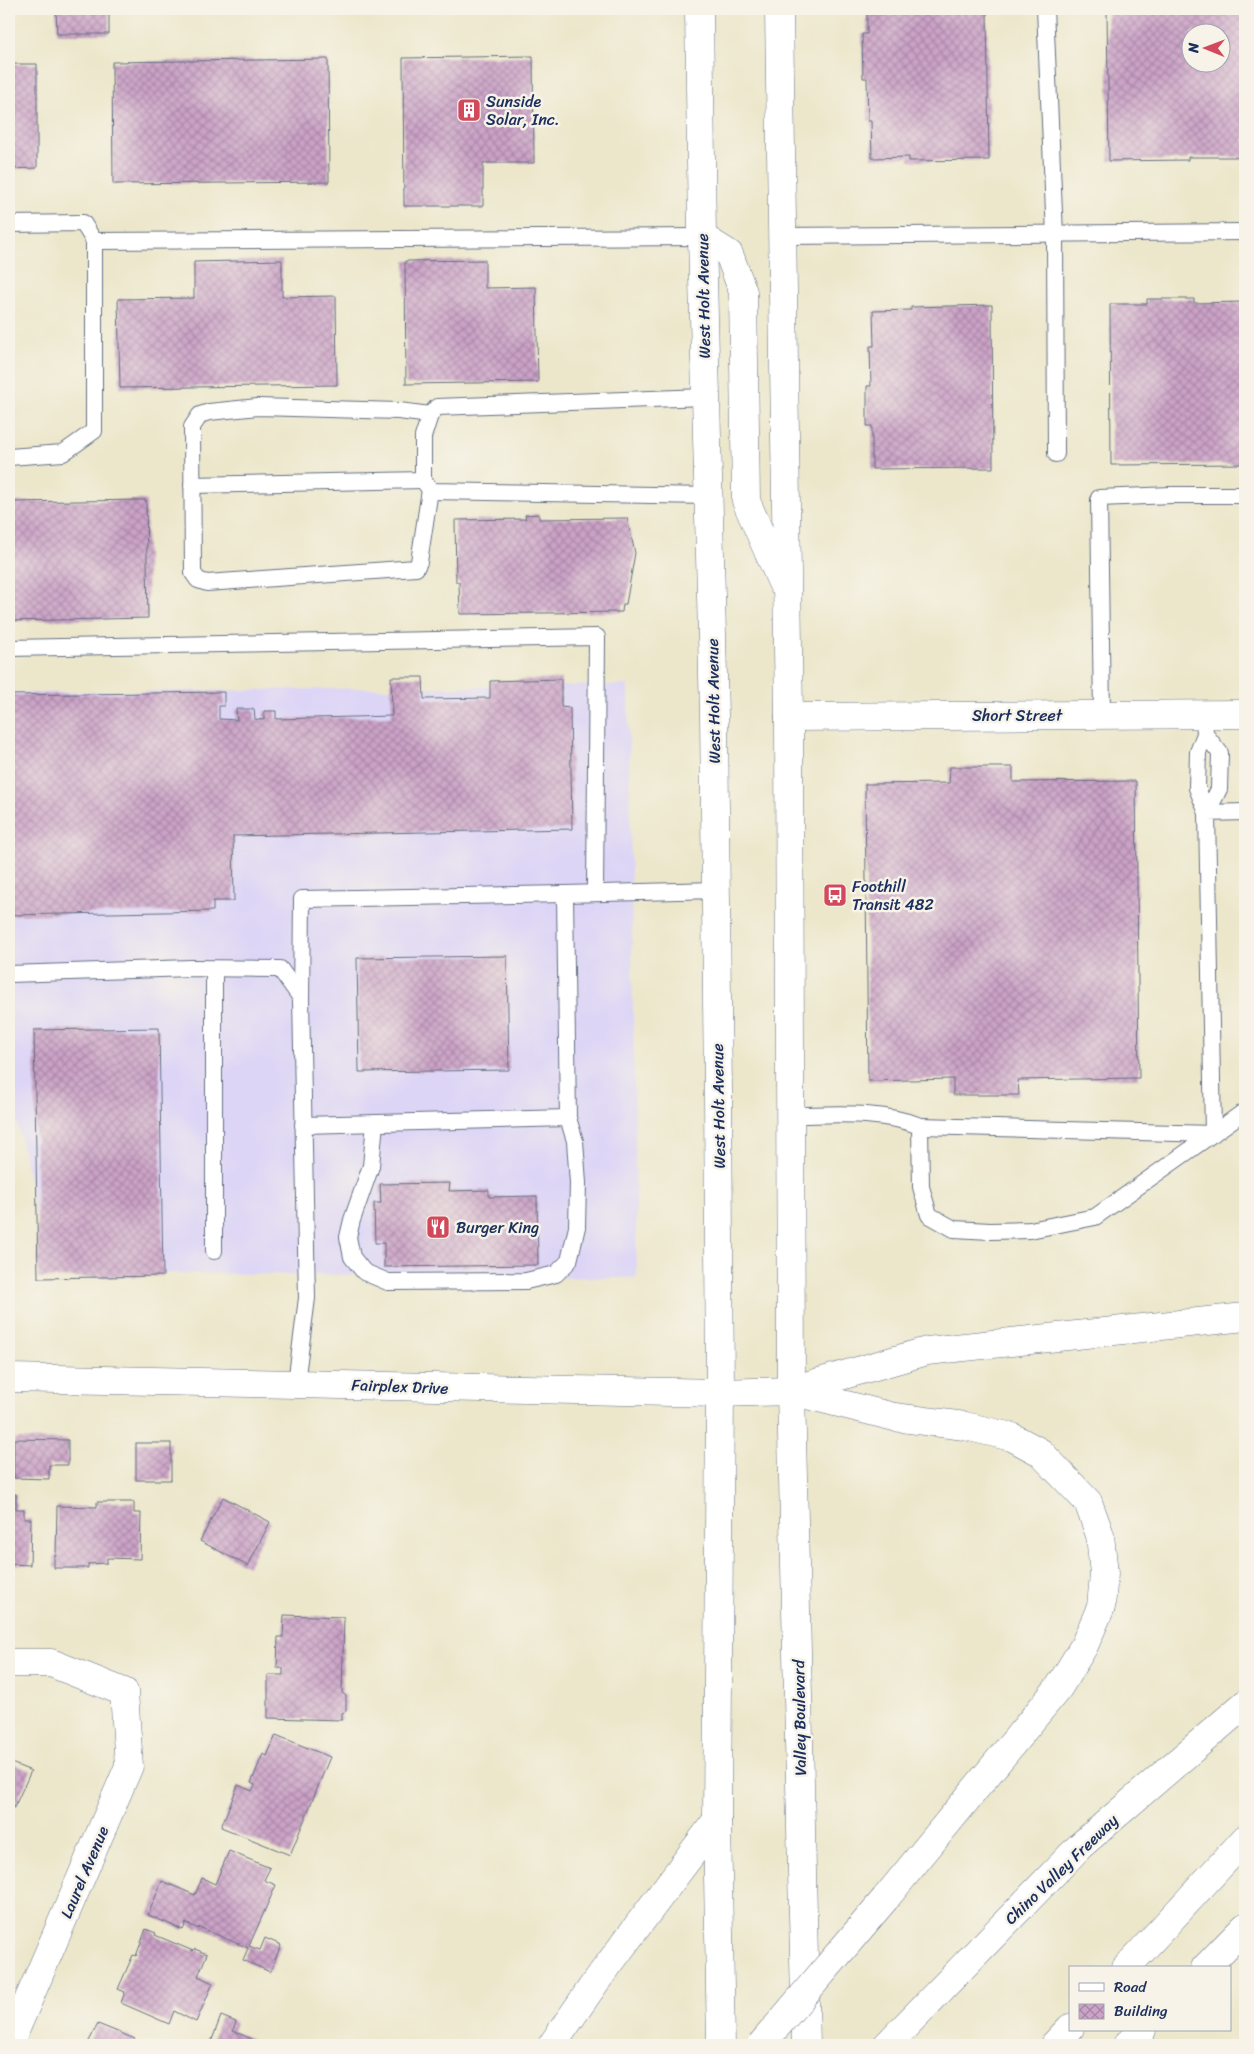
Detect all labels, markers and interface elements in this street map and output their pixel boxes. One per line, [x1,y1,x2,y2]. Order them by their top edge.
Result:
north arrow [1182,22,1232,72]
text: N [1181,42,1206,54]
place label: Sunside Solar, Inc. [486,87,560,134]
building icon: Sunside Solar, Inc. [456,97,482,123]
street label: West Holt Avenue [688,233,719,359]
street label: West Holt Avenue [698,638,729,764]
street label: Short Street [972,701,1063,730]
place label: Foothill Transit 482 [852,872,934,919]
bus stop icon: Foothill Transit 482 [822,882,848,908]
street label: West Holt Avenue [703,1043,734,1169]
place label: Burger King [456,1213,539,1242]
restaurant icon: Burger King [425,1214,451,1240]
street label: Fairplex Drive [351,1370,449,1403]
street label: Valley Boulevard [784,1658,815,1776]
street label: Chino Valley Freeway [997,1806,1126,1932]
street label: Laurel Avenue [52,1821,117,1923]
legend [1069,1966,1232,2032]
text: Road [1114,1974,1147,2000]
text: Building [1114,1998,1168,2024]

